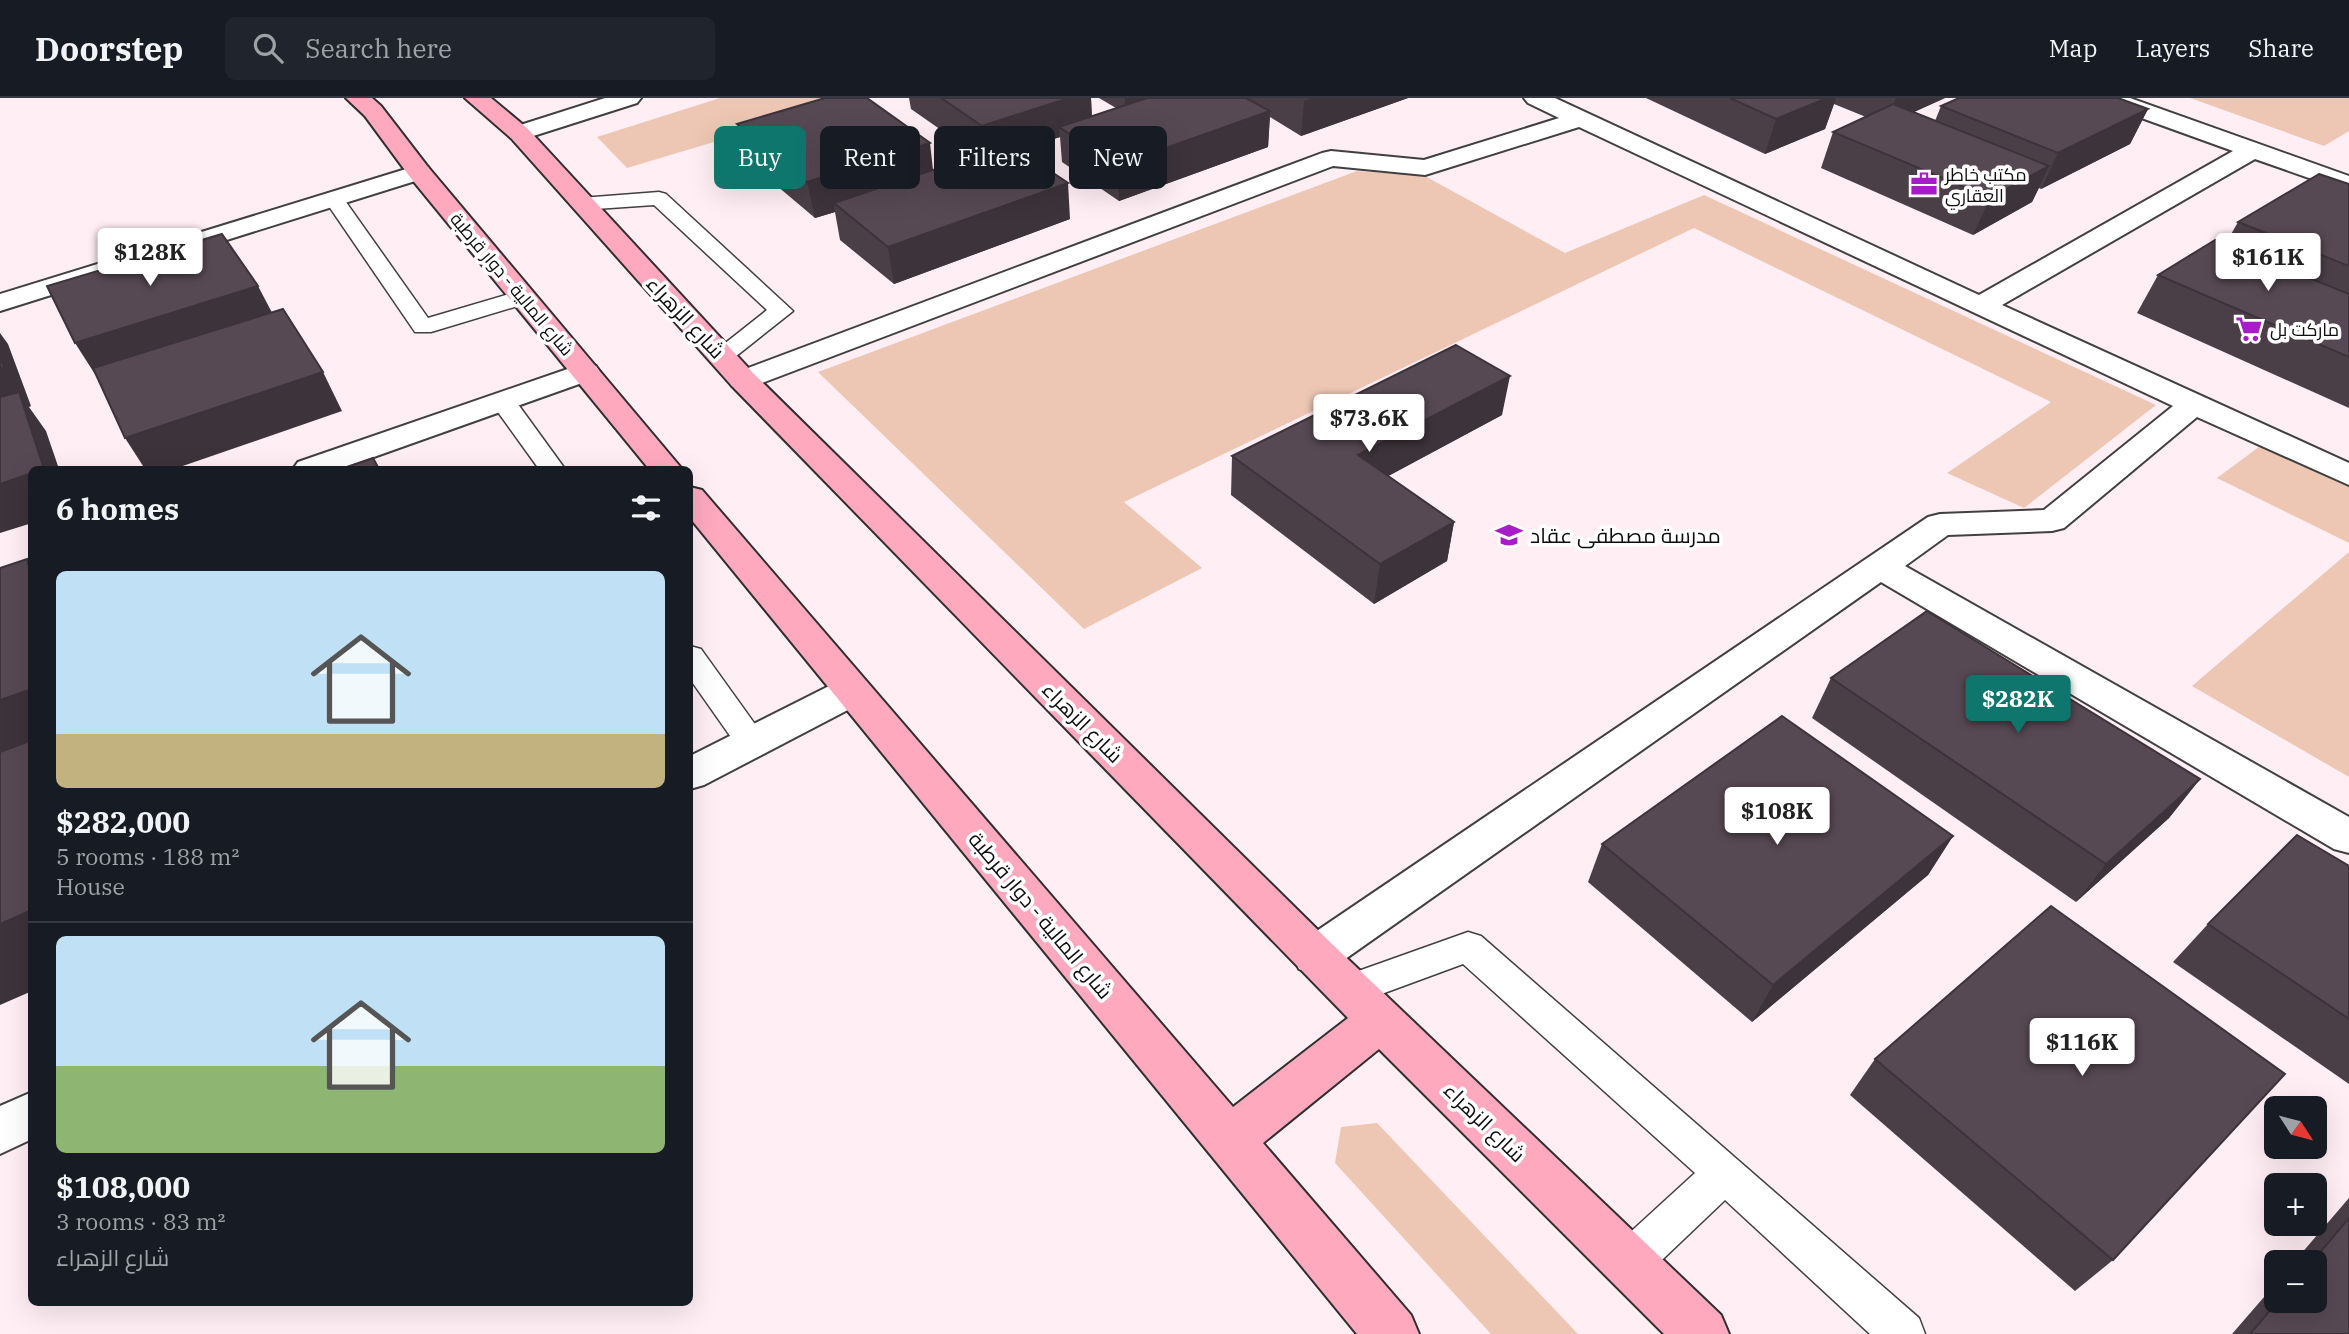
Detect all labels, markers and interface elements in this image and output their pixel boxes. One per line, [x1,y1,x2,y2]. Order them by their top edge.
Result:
search box [225,17,715,80]
text: Doorstep [35,27,183,70]
icon: search [249,29,287,67]
text: Search here [305,31,452,65]
text: Map [2049,32,2097,64]
text: Layers [2135,32,2210,64]
text: Share [2248,32,2314,64]
chip: Buy [714,126,806,189]
chip: Rent [820,126,920,189]
chip: Filters [934,126,1055,189]
chip: New [1069,126,1167,189]
place label: مكتب خاطر العقاري [1944,163,2027,210]
office icon: مكتب خاطر العقاري [1909,169,1939,199]
street label: شارع المالية - دوار قرطبة [445,208,579,361]
pin: $128K [101,228,199,288]
pin: $161K [2219,234,2317,293]
text: $128K [114,236,186,266]
text: $161K [2232,241,2304,271]
street label: شارع الزهراء [640,270,731,365]
supermarket icon: ماركت بل [2234,314,2264,344]
place label: ماركت بل [2270,318,2339,341]
pin: $73.6K [1312,394,1426,454]
text: $73.6K [1329,402,1409,432]
text: 6 homes [56,489,179,528]
icon: filters [627,489,665,527]
school or university icon: مدرسة مصطفى عقاد [1494,520,1524,550]
place label: مدرسة مصطفى عقاد [1530,521,1721,549]
icon: home [298,616,424,742]
street label: شارع الزهراء [1036,676,1129,769]
pin: $282K [1969,676,2067,735]
text: $282K [1982,683,2054,713]
pin: $108K [1728,788,1826,847]
text: $108K [1741,795,1813,825]
text: $282,000 [56,802,190,841]
street label: شارع المالية - دوار قرطبة [962,826,1119,1005]
text: 5 rooms · 188 m² [56,841,239,871]
text: House [56,871,125,901]
icon: home [298,982,424,1108]
pin: $116K [2033,1018,2131,1078]
text: $116K [2046,1026,2118,1056]
street label: شارع الزهراء [1437,1076,1532,1169]
north arrow [2264,1096,2328,1158]
map controls [2264,1096,2327,1313]
text: $108,000 [56,1167,190,1206]
button: + [2264,1173,2327,1236]
text: 3 rooms · 83 m² [56,1206,226,1236]
text: شارع الزهراء [56,1242,169,1272]
button: − [2264,1250,2327,1313]

